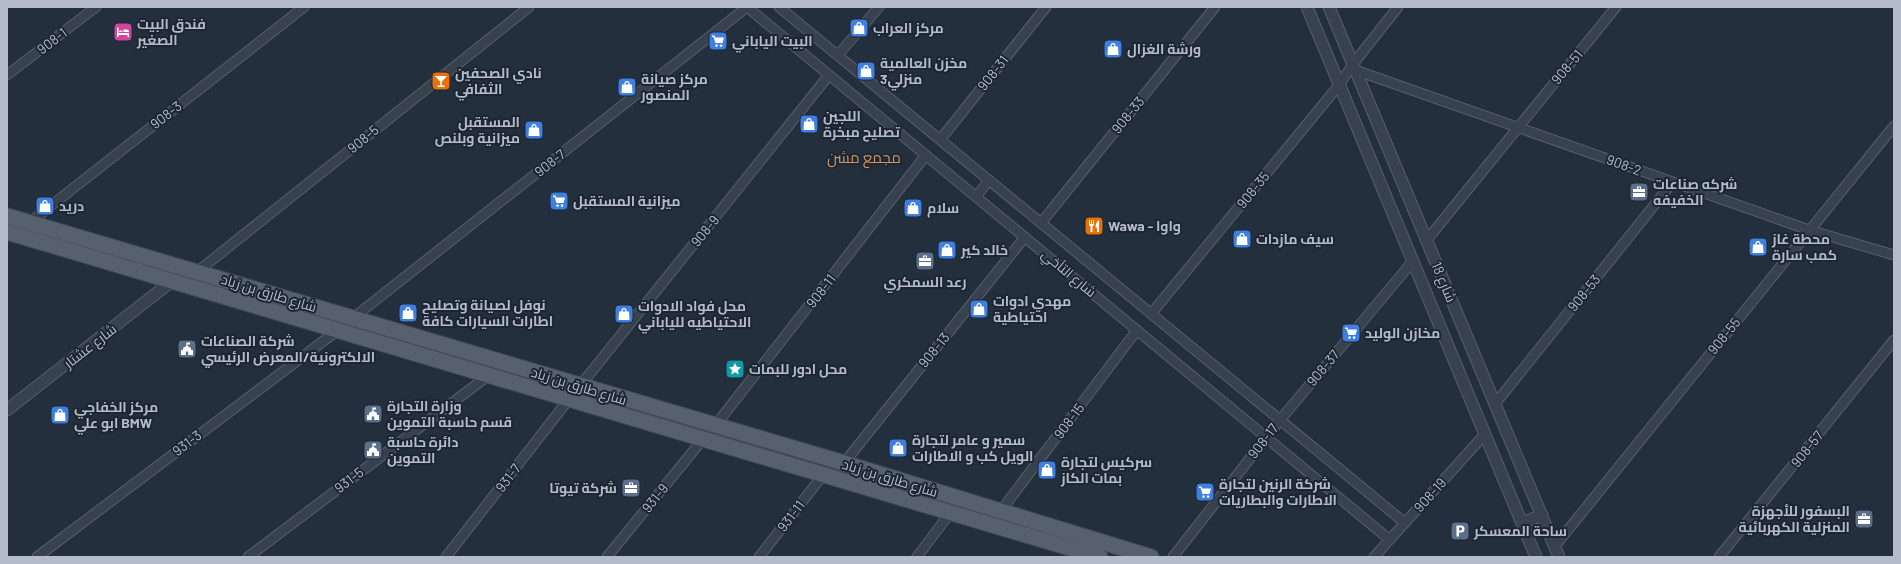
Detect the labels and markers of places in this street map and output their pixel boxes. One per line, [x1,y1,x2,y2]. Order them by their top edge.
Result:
place label: فندق البيت الصغير [136,15,206,49]
shop icon: مركز العراب [848,17,870,39]
place label: مركز العراب [873,19,944,37]
hotel icon: فندق البيت الصغير [112,21,134,43]
supermarket icon: البيت الياباني [707,30,729,52]
place label: البيت الياباني [732,32,813,53]
shop icon: ورشة الغزال [1102,38,1124,60]
place label: ورشة الغزال [1127,40,1201,58]
place label: مخزن العالمية منزلي3 [880,54,967,91]
shop icon: مخزن العالمية منزلي3 [855,60,877,82]
place label: نادي الصحفين الثفافي [455,64,542,101]
bar icon: نادي الصحفين الثفافي [430,70,452,92]
place label: مركز صيانة المنصور [640,70,708,104]
shop icon: مركز صيانة المنصور [616,76,638,98]
place label: اللجين تصليح مبخرة [823,107,901,142]
place label: المستقبل ميزانية وبلنص [435,113,520,147]
shop icon: اللجين تصليح مبخرة [798,113,820,135]
shop icon: المستقبل ميزانية وبلنص [523,119,545,141]
place label: شركه صناعات الخفيفه [1653,175,1737,208]
office icon: شركه صناعات الخفيفه [1628,181,1650,203]
supermarket icon: ميزانية المستقبل [548,190,570,212]
place label: ميزانية المستقبل [573,192,681,210]
shop icon: دريد [34,195,56,217]
place label: دريد [59,197,84,214]
shop icon: سلام [902,197,924,219]
place label: سلام [927,199,959,218]
restaurant icon: Wawa - واوا [1083,215,1105,237]
place label: Wawa - واوا [1108,217,1181,235]
shop icon: سيف مازدات [1231,228,1253,250]
place label: سيف مازدات [1256,230,1334,248]
place label: محطة غاز كمب سارة [1771,230,1837,263]
shop icon: محطة غاز كمب سارة [1747,236,1769,258]
shop icon: خالد كير [936,239,958,261]
place label: خالد كير [960,241,1008,259]
office icon: رعد السمكري [914,250,936,272]
place label: رعد السمكري [883,273,967,293]
place label: مهدي ادوات احتياطية [993,292,1071,325]
place label: نوفل لصيانة وتصليح اطارات السيارات كافة [422,296,553,329]
place label: محل فواد الادوات الاحتياطيه للياباني [638,297,751,334]
shop icon: مهدي ادوات احتياطية [968,298,990,320]
shop icon: نوفل لصيانة وتصليح اطارات السيارات كافة [397,302,419,324]
shop icon: محل فواد الادوات الاحتياطيه للياباني [613,303,635,325]
supermarket icon: مخازن الوليد [1340,322,1362,344]
place label: مخازن الوليد [1365,324,1440,342]
place label: شركة الصناعات الالكترونية/المعرض الرئيسي [201,332,375,368]
public building icon: شركة الصناعات الالكترونية/المعرض الرئيسي [176,338,198,360]
place icon: محل ادور للبمات [724,358,746,380]
place label: محل ادور للبمات [749,360,847,378]
place label: وزارة التجارة قسم حاسبة التموين [387,397,512,432]
place label: مركز الخفاجي ابو علي BMW [74,398,158,435]
public building icon: وزارة التجارة قسم حاسبة التموين [362,403,384,425]
shop icon: مركز الخفاجي ابو علي BMW [49,404,71,426]
place label: سمير و عامر لتجارة الويل كب و الاطارات [912,431,1034,465]
place label: دائرة حاسبة التموين [387,433,458,467]
shop icon: سمير و عامر لتجارة الويل كب و الاطارات [887,437,909,459]
public building icon: دائرة حاسبة التموين [362,439,384,461]
place label: سركيس لتجارة بمات الكاز [1060,453,1152,487]
shop icon: سركيس لتجارة بمات الكاز [1036,459,1058,481]
place label: شركة الرنين لتجارة الاطارات والبطاريات [1219,475,1337,509]
office icon: شركة تيوتا [620,477,642,499]
place label: شركة تيوتا [549,479,617,497]
supermarket icon: شركة الرنين لتجارة الاطارات والبطاريات [1194,481,1216,503]
place label: البسفور للأجهزة المنزلية الكهربائية [1739,502,1850,536]
office icon: البسفور للأجهزة المنزلية الكهربائية [1853,508,1875,530]
parking icon: ساحة المعسكر [1449,520,1471,542]
place label: ساحة المعسكر [1473,522,1567,540]

